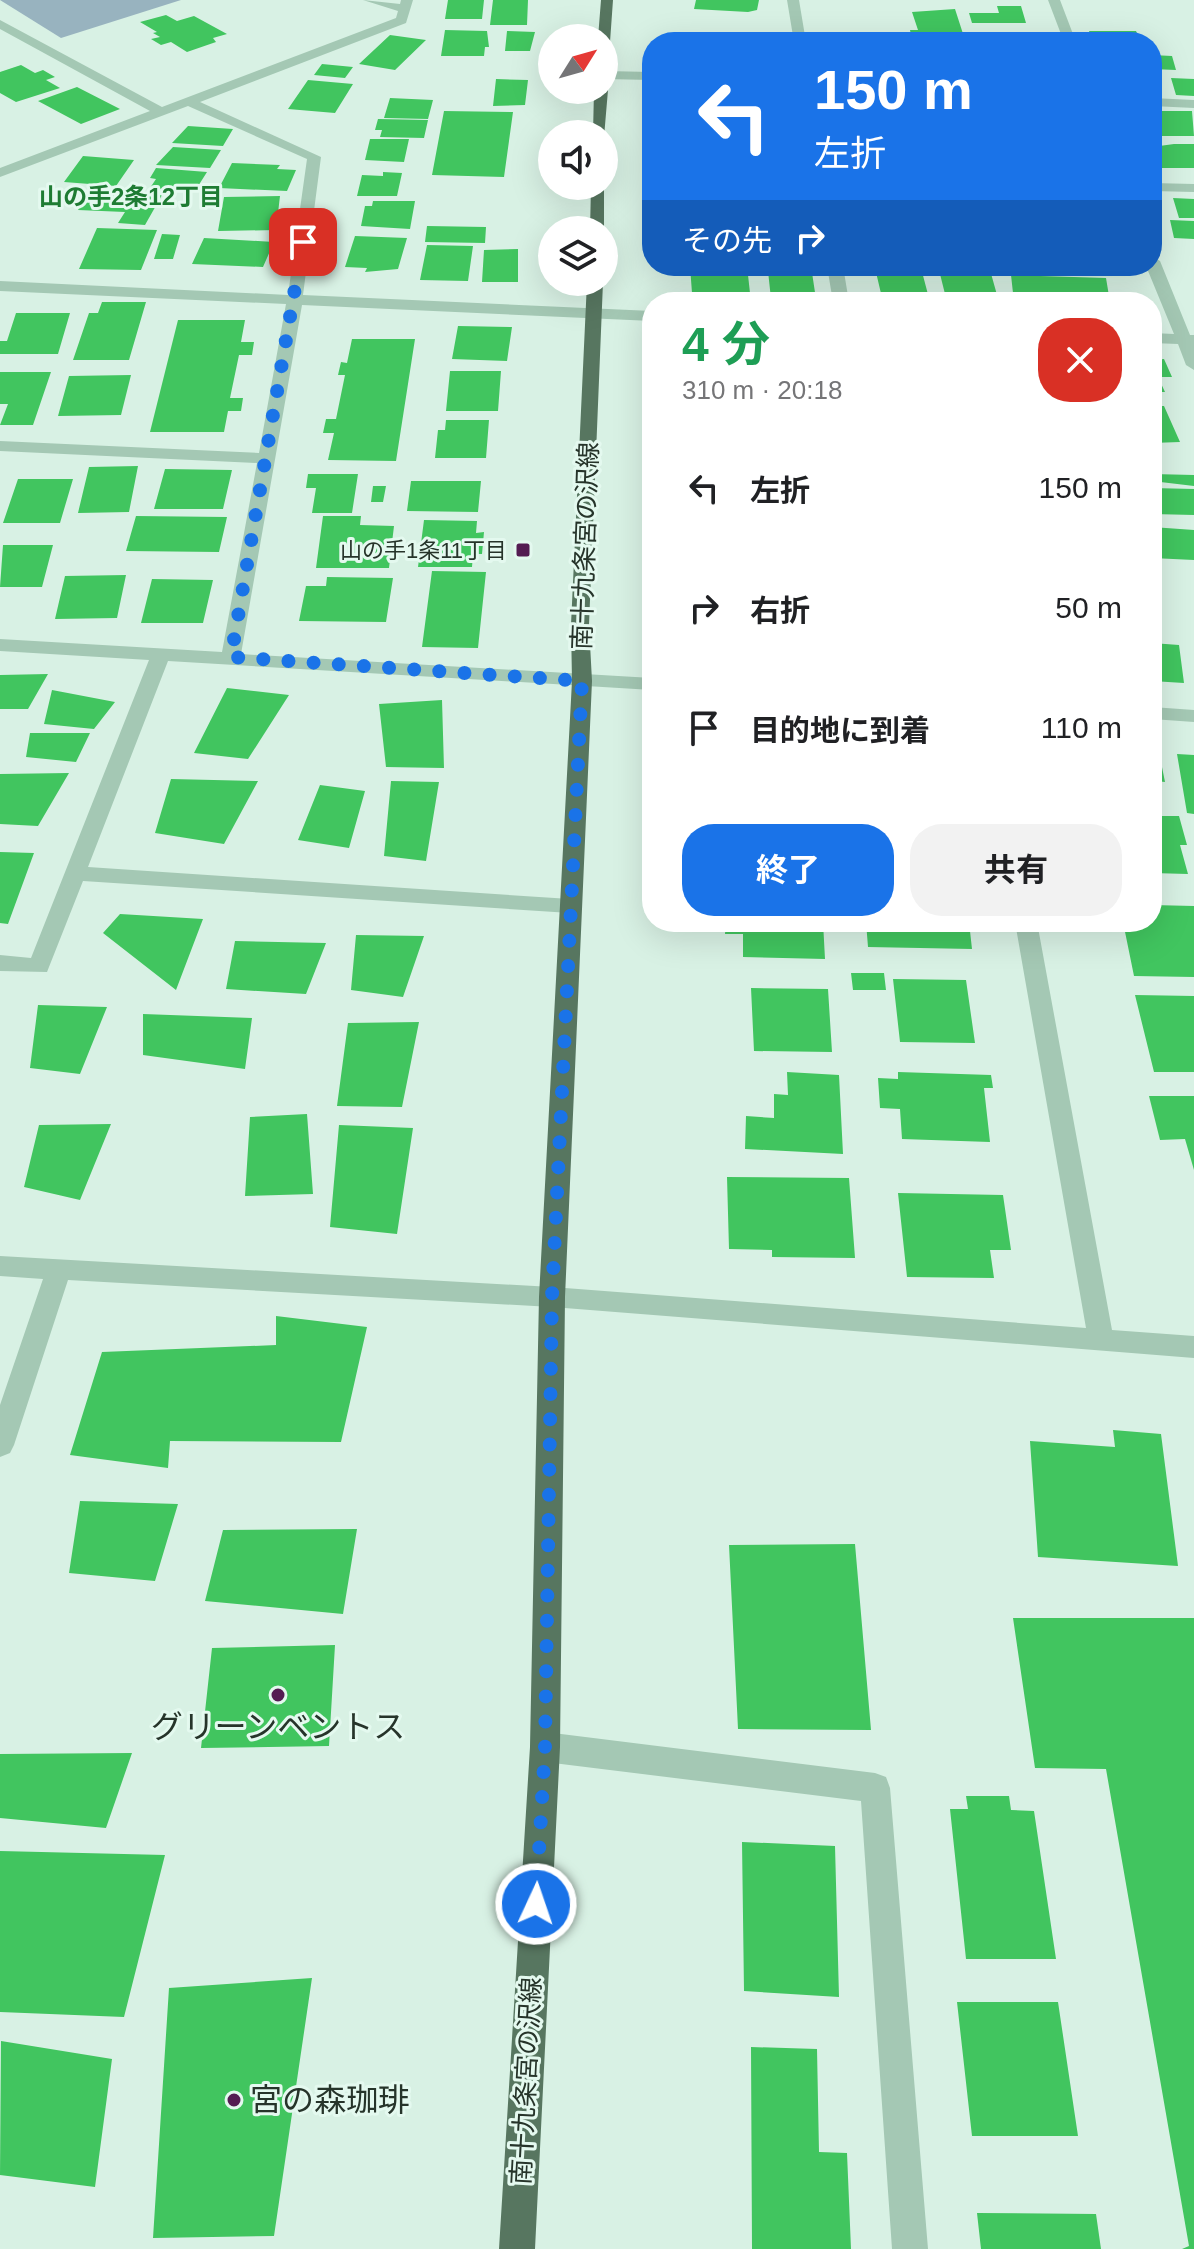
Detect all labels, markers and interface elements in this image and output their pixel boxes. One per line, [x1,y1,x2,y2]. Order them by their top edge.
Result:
north arrow [538,24,618,104]
map controls [538,24,618,296]
text: 150 m [814,58,973,121]
icon: left [682,64,786,168]
button: sound [538,120,618,200]
text: 左折 [814,133,886,174]
district label: 山の手2条12丁目 [39,183,223,210]
pin [269,208,337,276]
button: layers [538,216,618,296]
icon: right [788,216,832,260]
icon: arrive [281,220,325,264]
text: その先 [682,224,772,257]
text: 4 分 [682,318,770,371]
button: close [1038,318,1122,402]
text: 310 m · 20:18 [682,375,842,405]
street label: 南十九条宮の沢線 [566,442,604,650]
icon: left [682,466,726,510]
text: 150 m [1039,471,1122,504]
text: 左折 [750,474,810,507]
place label: 山の手1条11丁目 [340,538,507,563]
marker: 山の手1条11丁目 [514,541,532,559]
icon: right [682,586,726,630]
text: 50 m [1055,591,1122,624]
text: 右折 [750,594,810,627]
icon: arrive [682,706,726,750]
text: 110 m [1041,711,1122,744]
text: 目的地に到着 [750,714,930,747]
button: 終了 [682,824,894,916]
button: 共有 [910,824,1122,916]
marker: グリーンベントス [269,1686,287,1704]
place label: グリーンベントス [151,1709,405,1745]
position arrow [494,1862,578,1946]
street label: 南十九条宮の沢線 [506,1976,546,2186]
place label: 宮の森珈琲 [250,2082,410,2118]
marker: 宮の森珈琲 [225,2091,243,2109]

